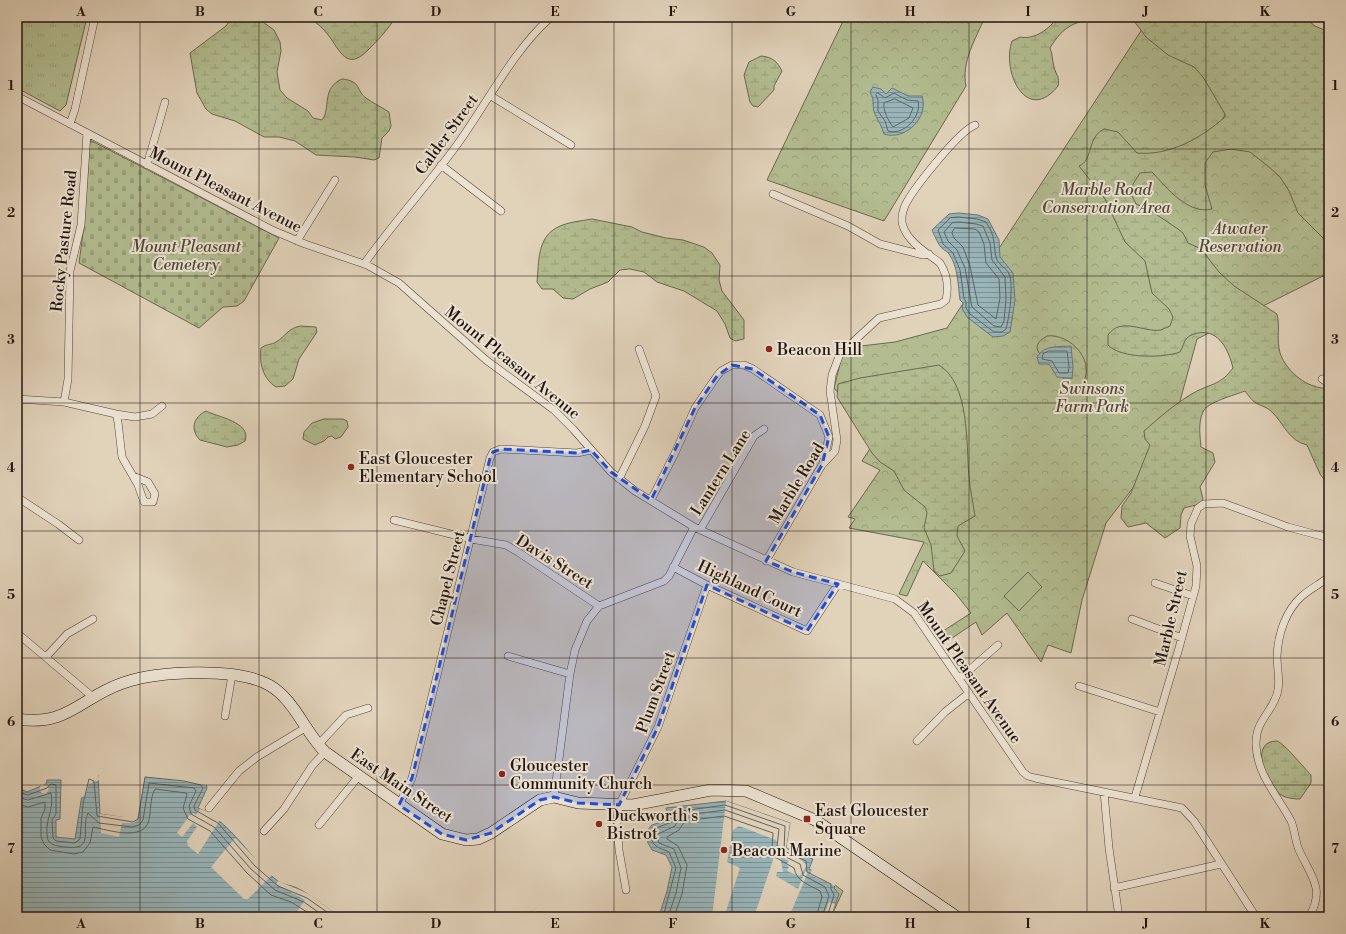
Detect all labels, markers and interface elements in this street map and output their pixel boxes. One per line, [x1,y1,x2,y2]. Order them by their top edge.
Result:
text: A [75,4,86,20]
text: B [195,4,205,20]
text: C [313,4,323,20]
text: D [431,4,441,20]
text: E [550,4,560,20]
text: F [668,4,678,20]
text: G [786,4,797,20]
text: H [905,4,916,20]
text: I [1025,4,1031,20]
text: J [1141,4,1149,20]
text: K [1260,4,1271,20]
text: 1 [8,78,15,94]
text: 1 [1332,78,1339,94]
street label: Calder Street [411,90,483,179]
street label: Mount Pleasant Avenue [146,143,305,237]
street label: Rocky Pasture Road [47,169,81,313]
park label: Marble Road Conservation Area [1042,180,1170,218]
text: 2 [7,205,15,221]
text: 2 [1331,205,1339,221]
park label: Atwater Reservation [1197,219,1283,257]
park label: Mount Pleasant Cemetery [131,237,242,275]
street label: Mount Pleasant Avenue [440,302,584,424]
text: 3 [7,332,15,348]
text: 3 [1331,332,1339,348]
place label: Beacon Hill [776,340,862,360]
marker: Beacon Hill [764,344,774,354]
park label: Swinsons Farm Park [1055,379,1129,417]
street label: Lantern Lane [686,426,755,519]
street label: Marble Road [765,439,829,528]
place label: East Gloucester Elementary School [359,449,497,487]
text: 4 [7,460,16,476]
text: 4 [1331,460,1340,476]
marker: East Gloucester Elementary School [346,462,356,472]
street label: Chapel Street [426,528,470,628]
street label: Davis Street [512,530,597,594]
street label: Highland Court [694,556,805,622]
street label: Marble Street [1150,568,1192,668]
text: 5 [7,587,15,603]
text: 5 [1331,587,1339,603]
street label: Mount Pleasant Avenue [913,598,1026,748]
street label: Plum Street [632,648,680,736]
text: 6 [7,714,15,730]
text: 6 [1331,714,1339,730]
street label: East Main Street [346,744,457,828]
place label: Gloucester Community Church [510,756,653,794]
marker: Gloucester Community Church [497,769,507,779]
place label: East Gloucester Square [815,801,929,839]
place label: Duckworth's Bistrot [606,806,698,844]
marker: East Gloucester Square [802,814,812,824]
marker: Duckworth's Bistrot [594,819,604,829]
text: 7 [7,841,15,857]
place label: Beacon Marine [731,841,842,861]
text: 7 [1331,841,1339,857]
marker: Beacon Marine [719,845,729,855]
text: A [75,916,86,932]
text: B [195,916,205,932]
text: C [313,916,323,932]
text: D [431,916,441,932]
text: E [550,916,560,932]
text: F [668,916,678,932]
text: G [786,916,797,932]
text: H [905,916,916,932]
text: I [1025,916,1031,932]
text: J [1141,916,1149,932]
text: K [1260,916,1271,932]

